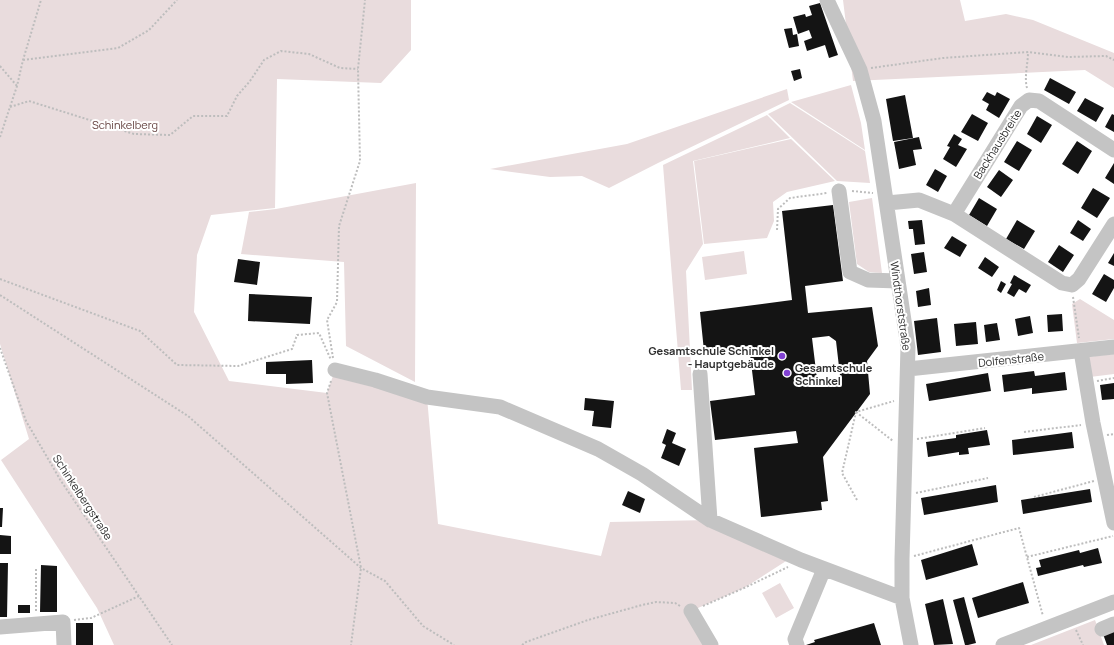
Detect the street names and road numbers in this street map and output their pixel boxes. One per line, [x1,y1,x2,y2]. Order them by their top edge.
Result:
street label: Backhausbreite [970,106,1025,182]
street label: Windthorststraße [887,260,915,352]
street label: Dolfenstraße [977,348,1045,370]
street label: Schinkelbergstraße [50,451,117,543]

